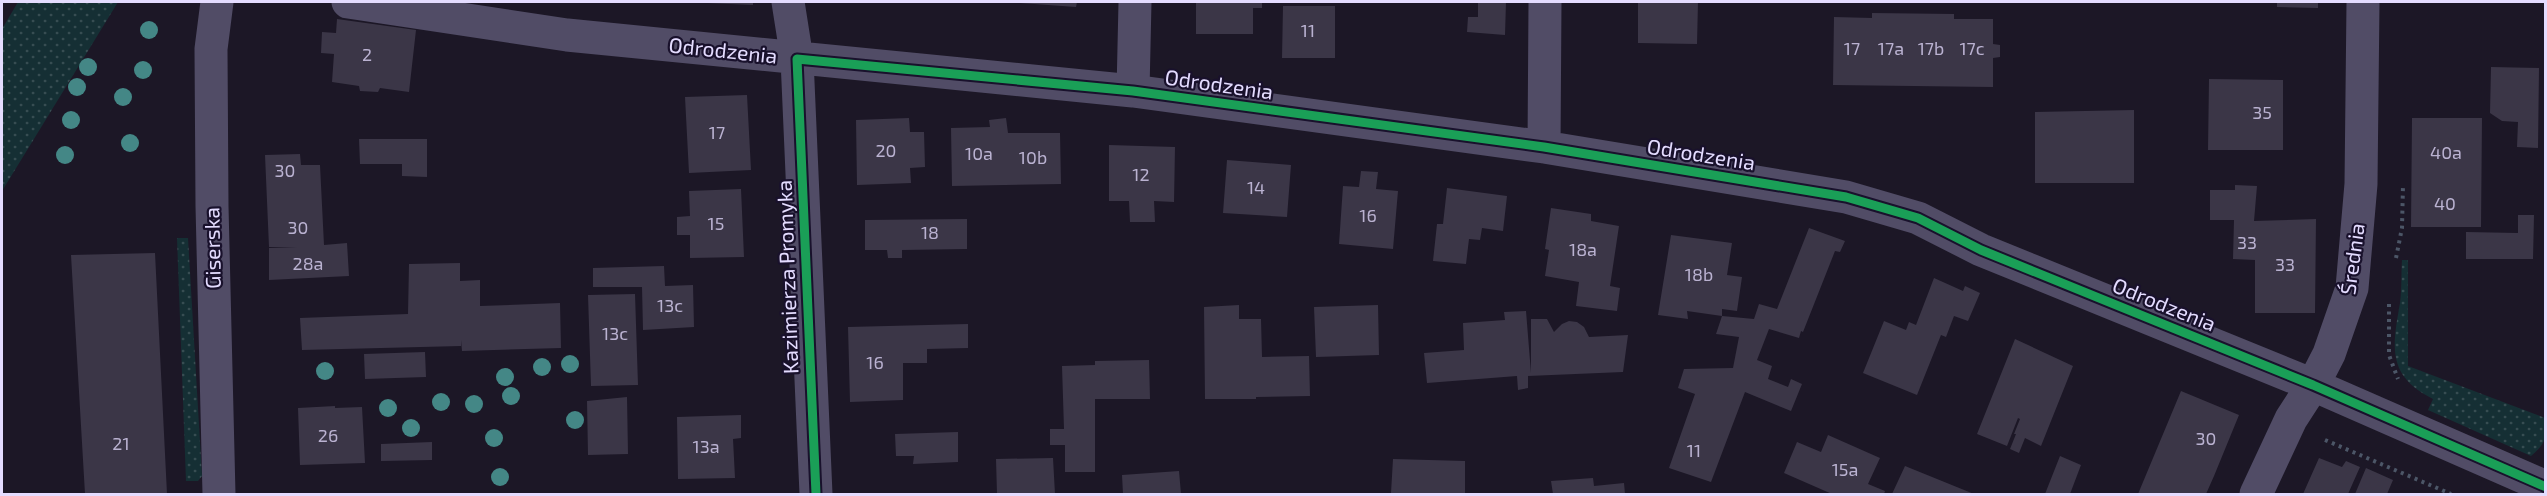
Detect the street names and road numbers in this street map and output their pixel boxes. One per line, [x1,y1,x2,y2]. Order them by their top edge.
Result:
street label: Odrodzenia [668,31,779,68]
street label: Odrodzenia [1163,64,1275,103]
street label: Odrodzenia [1645,133,1757,174]
street label: Kazimierza Promyka [771,180,802,375]
street label: Giserska [198,207,225,289]
street label: Średnia [2334,221,2369,296]
street label: Odrodzenia [2109,272,2220,336]

